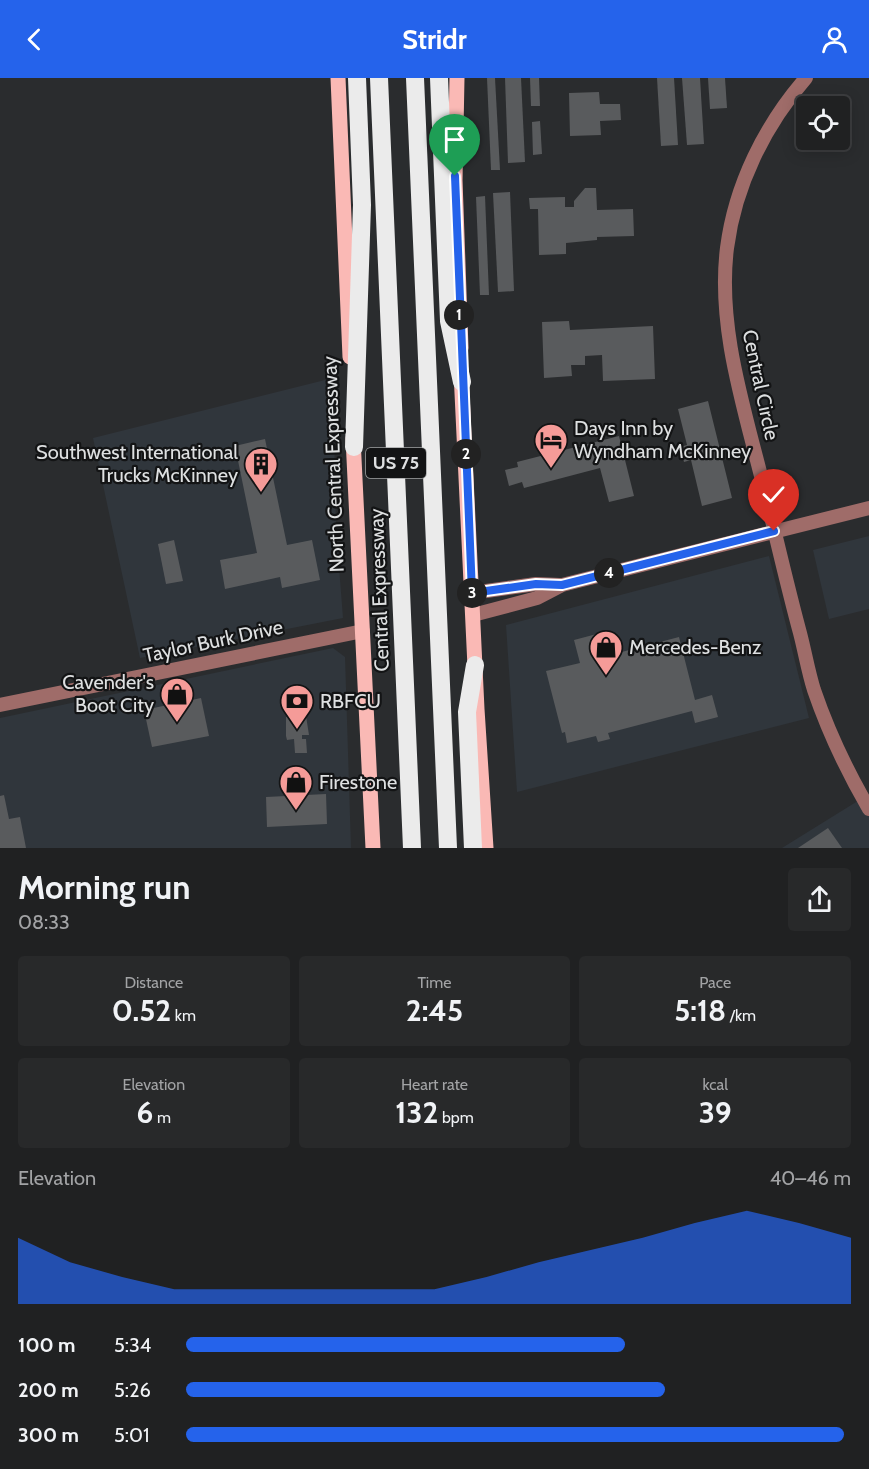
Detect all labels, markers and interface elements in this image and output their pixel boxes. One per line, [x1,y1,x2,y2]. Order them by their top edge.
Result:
icon: back [18,23,51,56]
text: Stridr [402,23,467,56]
icon: person [818,23,851,56]
map controls [796,96,850,150]
button: locate [796,96,850,150]
pin [429,114,480,176]
icon: arrive [438,123,471,156]
pin: 1 [444,300,474,330]
text: 1 [456,305,462,324]
street label: Central Circle [738,328,784,442]
street label: North Central Expressway [317,355,349,573]
place label: Days Inn by Wyndham McKinney [574,416,751,463]
hotel icon: Days Inn by Wyndham McKinney [533,422,569,469]
pin: 2 [451,439,481,469]
place label: Southwest International Trucks McKinney [36,440,238,487]
text: 2 [462,444,470,463]
building icon: Southwest International Trucks McKinney [243,446,279,493]
road number: US 75 [366,448,426,478]
pin [748,469,799,531]
icon: check [757,478,790,511]
street label: Central Expressway [364,508,394,672]
pin: 4 [594,558,624,588]
text: 4 [604,563,614,582]
pin: 3 [457,578,487,608]
text: 3 [468,583,476,602]
street label: Taylor Burk Drive [141,614,285,668]
shop icon: Mercedes-Benz [588,629,624,676]
place label: Mercedes-Benz [629,635,761,659]
place label: Cavender's Boot City [62,670,154,717]
shop icon: Cavender's Boot City [159,676,195,723]
bank icon: RBFCU [279,683,315,730]
place label: RBFCU [320,689,381,713]
shop icon: Firestone [278,764,314,811]
place label: Firestone [319,770,397,794]
text: Morning run [18,867,190,907]
button: share [788,868,851,931]
text: 08:33 [18,910,70,934]
text: Distance [124,973,183,992]
text: Time [417,973,451,992]
text: Pace [699,973,731,992]
text: 0.52 [112,992,171,1029]
text: 2:45 [406,992,463,1029]
text: 5:18 [674,992,726,1029]
text: km [171,1006,196,1025]
text: /km [726,1006,756,1025]
text: Elevation [123,1075,185,1094]
text: Heart rate [401,1075,468,1094]
text: kcal [702,1075,728,1094]
text: 6 [137,1094,153,1131]
text: 132 [395,1094,438,1131]
text: 39 [699,1094,732,1131]
text: m [153,1108,171,1127]
text: bpm [438,1108,474,1127]
text: Elevation [18,1166,96,1190]
text: 40–46 m [770,1166,851,1190]
text: 100 m [18,1333,76,1357]
text: 5:34 [114,1333,151,1357]
text: 200 m [18,1378,79,1402]
text: 5:26 [114,1378,151,1402]
text: 300 m [18,1423,79,1447]
text: 5:01 [114,1423,149,1447]

